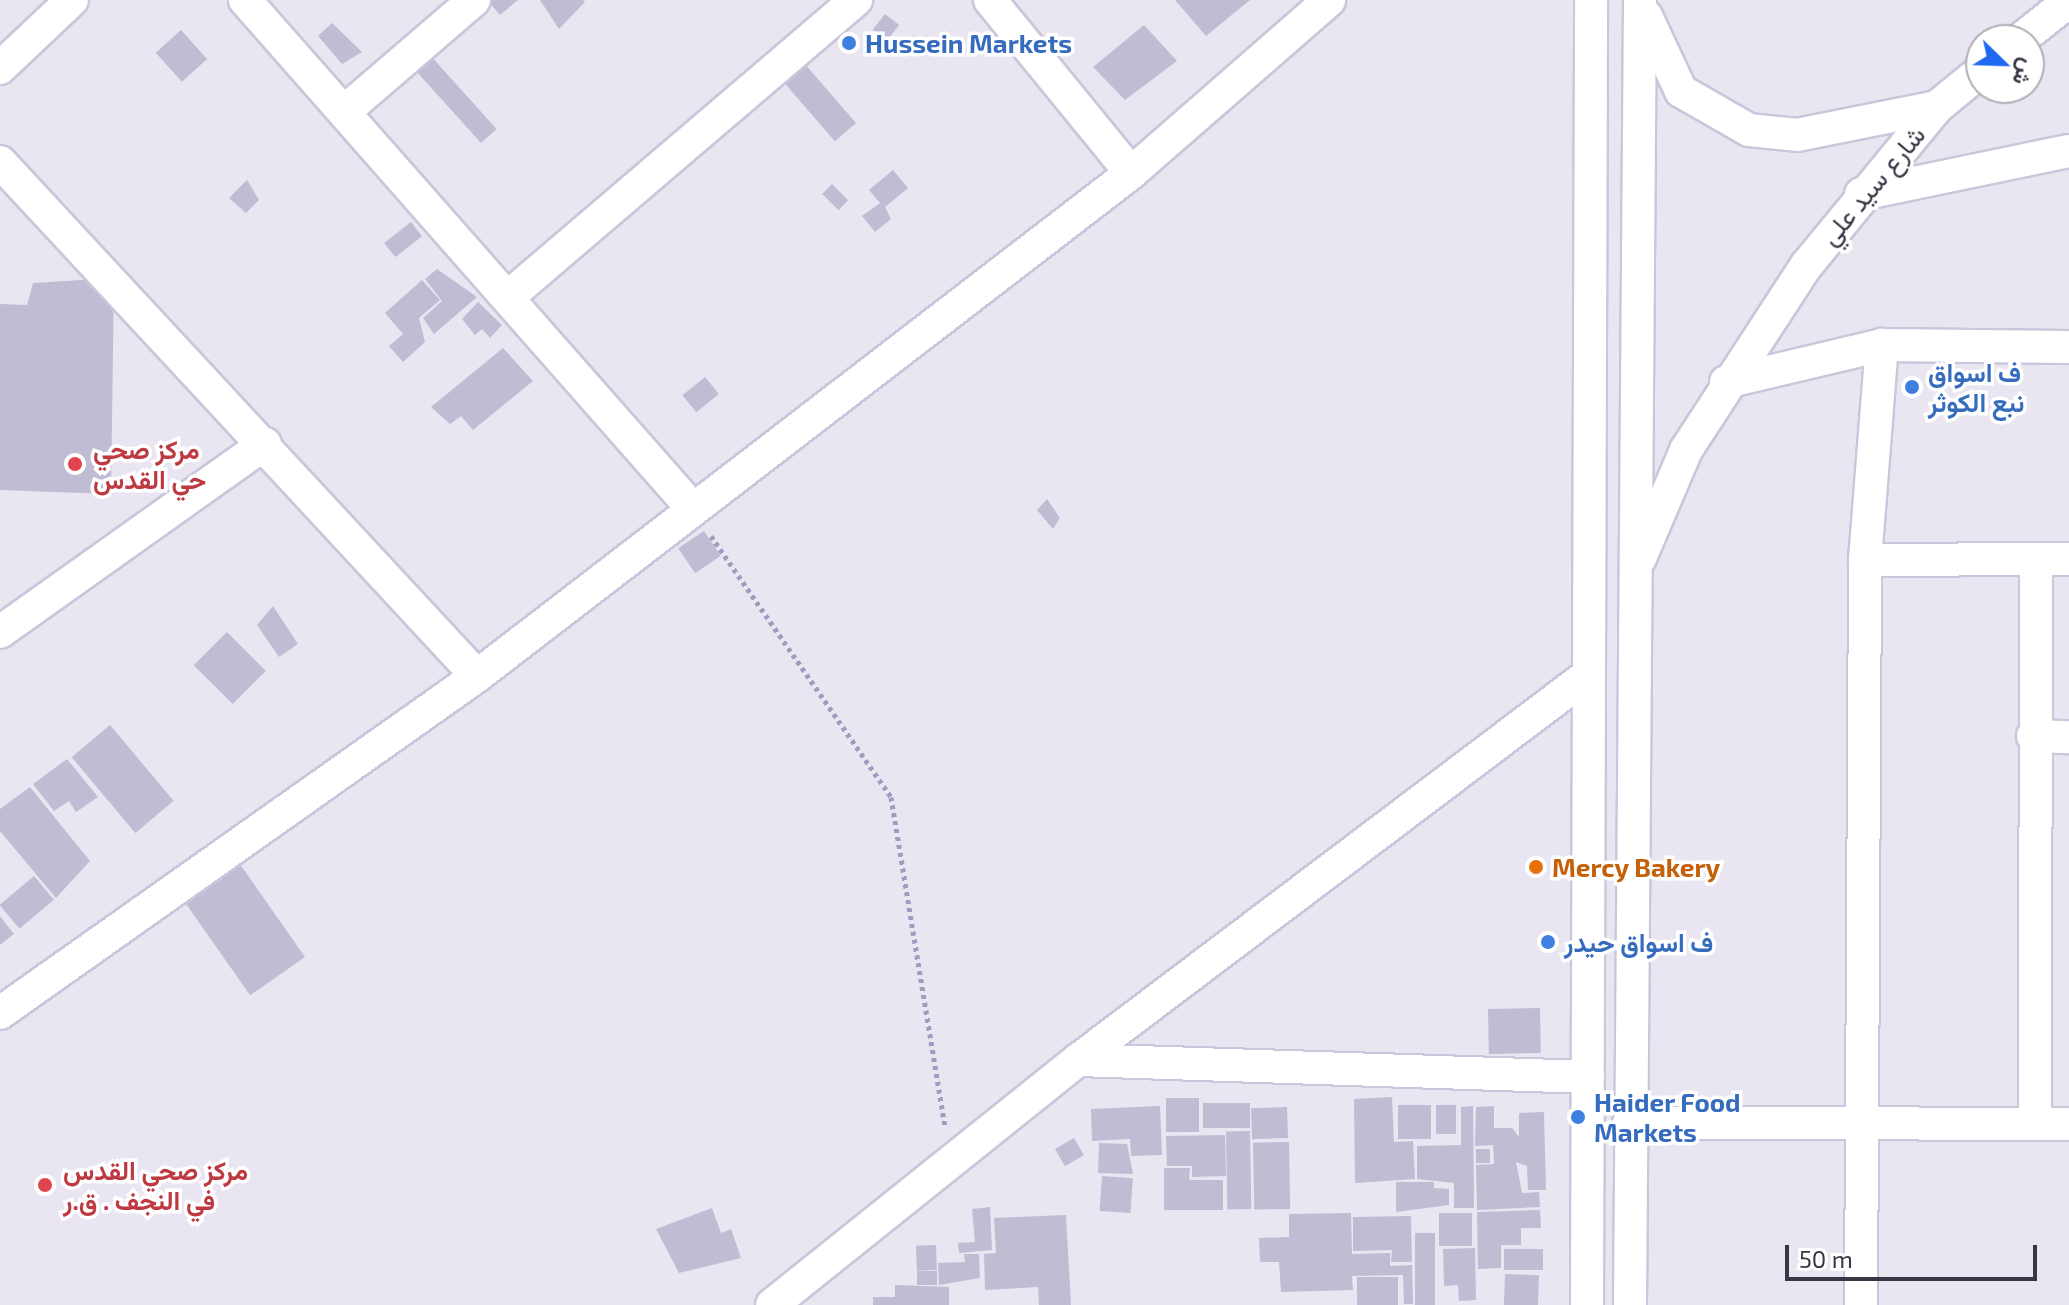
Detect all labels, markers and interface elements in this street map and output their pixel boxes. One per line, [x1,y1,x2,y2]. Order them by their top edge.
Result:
north arrow [1965,24,2045,104]
place label: Hussein Markets [865,27,1072,59]
marker: Hussein Markets [840,34,858,52]
text: ش [2008,55,2042,90]
street label: شارع سيد علي [1813,119,1931,251]
place label: ف اسواق نبع الكوثر [1928,356,2024,418]
marker: ف اسواق نبع الكوثر [1903,378,1921,396]
place label: مركز صحي حي القدس [93,433,206,494]
marker: مركز صحي حي القدس [64,453,86,475]
place label: Mercy Bakery [1552,851,1721,883]
marker: Mercy Bakery [1527,858,1545,876]
place label: ف اسواق حيدر [1564,926,1713,958]
marker: ف اسواق حيدر [1539,933,1557,951]
place label: Haider Food Markets [1594,1086,1741,1148]
marker: Haider Food Markets [1569,1108,1587,1126]
place label: مركز صحي القدس في النجف . ق.ر [63,1154,248,1216]
marker: مركز صحي القدس في النجف . ق.ر [34,1174,56,1196]
scale bar [1789,1229,2041,1279]
text: 50 m [1799,1244,1853,1273]

